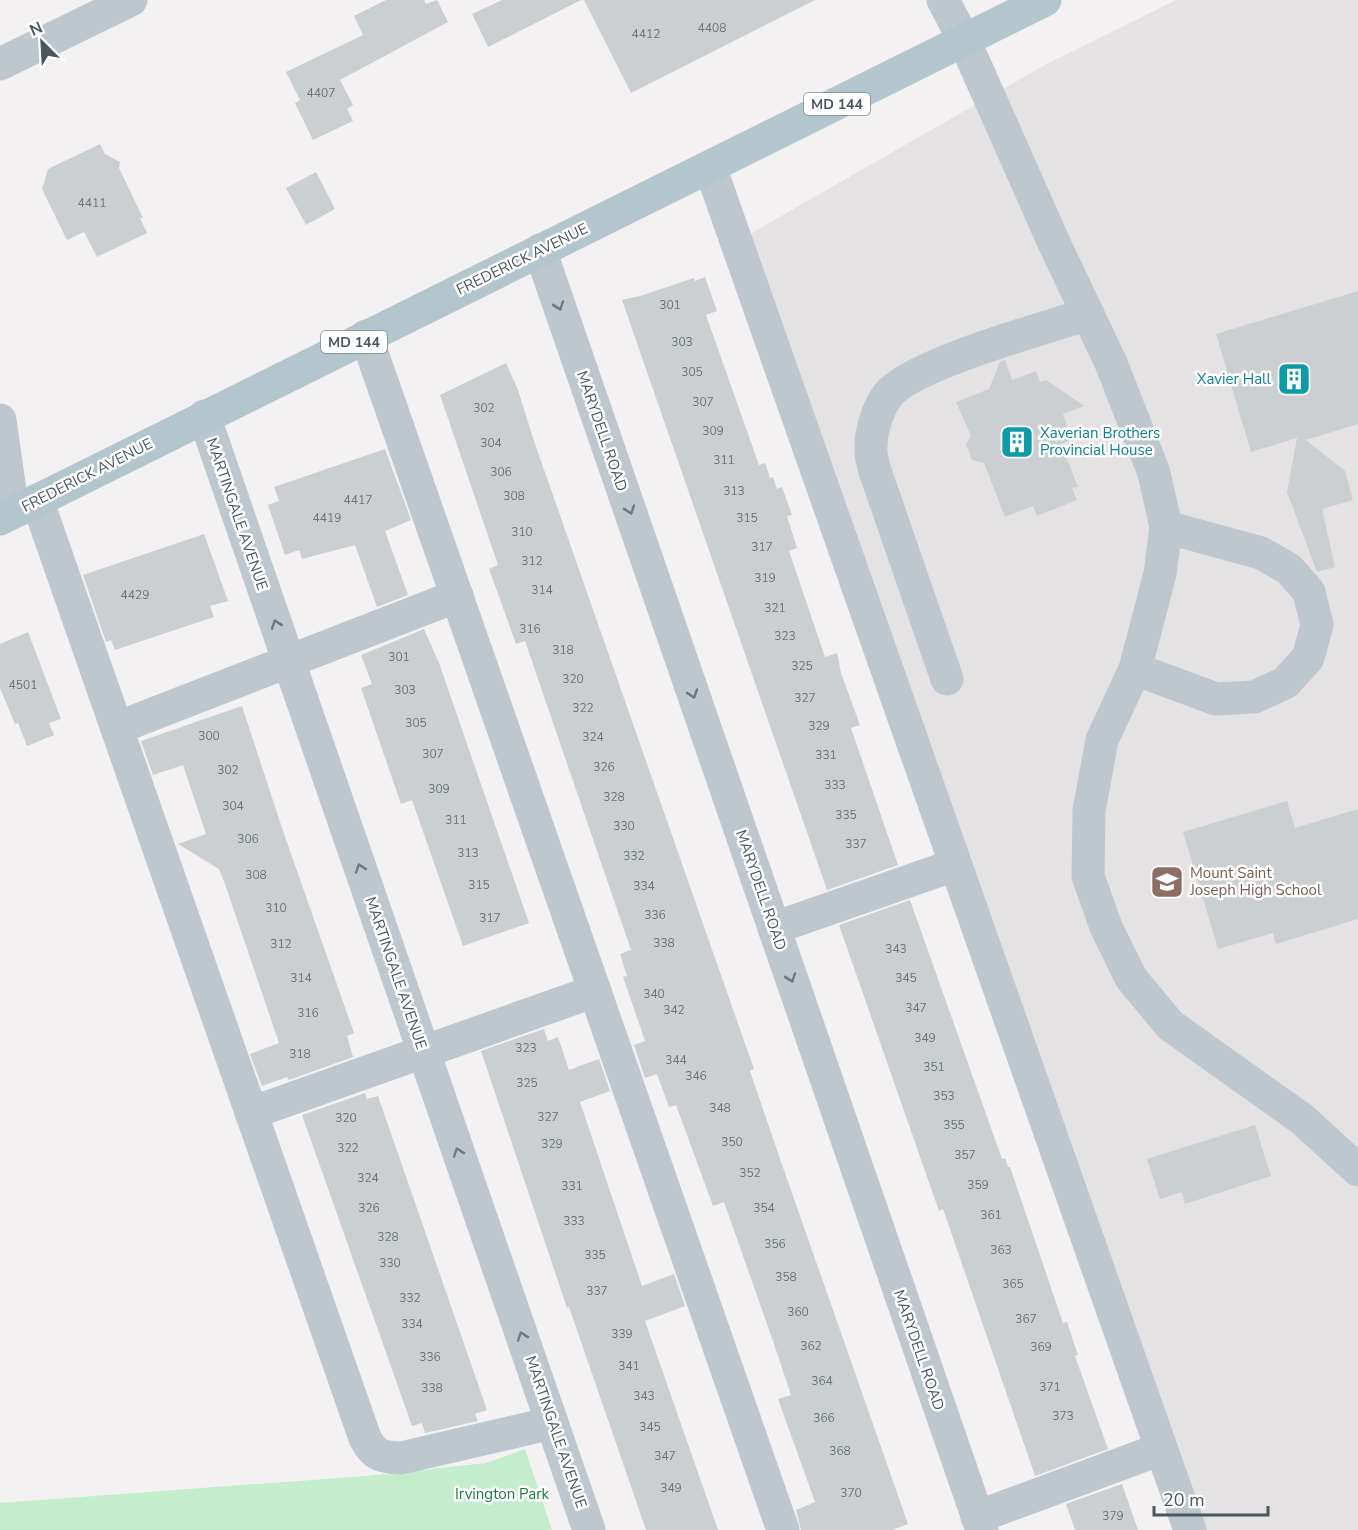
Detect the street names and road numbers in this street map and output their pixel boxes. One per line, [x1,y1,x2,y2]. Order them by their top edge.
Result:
road number: MD 144 [804,93,870,115]
street label: FREDERICK AVENUE [453,218,591,300]
road number: MD 144 [321,331,387,353]
street label: MARYDELL ROAD [572,368,632,494]
street label: FREDERICK AVENUE [18,433,156,517]
street label: MARTINGALE AVENUE [201,435,273,593]
street label: MARYDELL ROAD [731,827,791,953]
street label: MARTINGALE AVENUE [360,894,432,1052]
street label: MARYDELL ROAD [889,1287,949,1413]
street label: MARTINGALE AVENUE [520,1353,592,1511]

